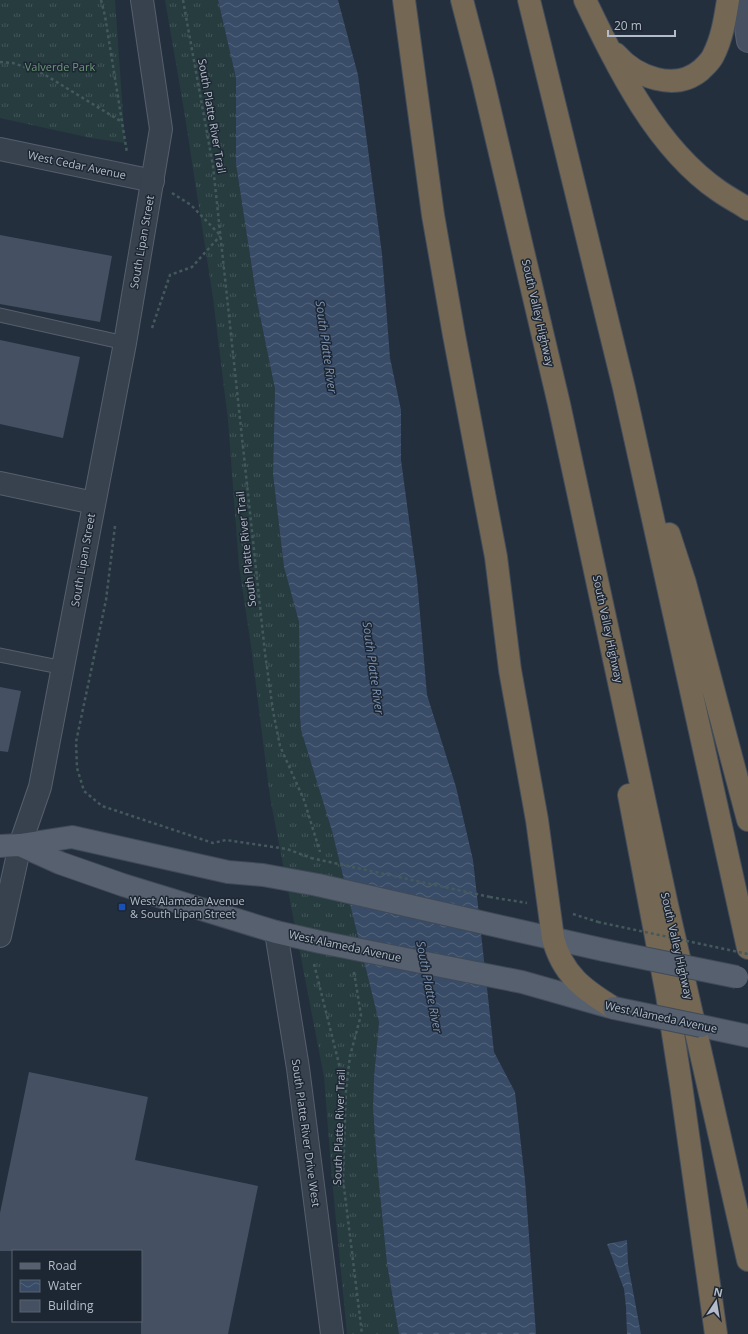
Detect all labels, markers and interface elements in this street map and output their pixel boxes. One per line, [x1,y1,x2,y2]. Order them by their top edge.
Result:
scale bar [608,12,675,38]
text: 20 m [614,17,642,34]
street label: South Platte River Trail [195,57,230,174]
park label: Valverde Park [25,59,95,74]
street label: West Cedar Avenue [27,147,128,182]
street label: South Lipan Street [126,194,157,290]
street label: South Valley Highway [519,258,558,368]
water label: South Platte River [312,299,342,396]
street label: South Platte River Trail [232,491,259,608]
street label: South Lipan Street [67,512,98,608]
street label: South Valley Highway [590,574,627,684]
water label: South Platte River [359,620,389,717]
street label: South Valley Highway [658,891,697,1001]
place label: West Alameda Avenue & South Lipan Street [130,893,245,921]
marker: West Alameda Avenue & South Lipan Street [117,902,127,912]
street label: West Alameda Avenue [288,926,403,965]
water label: South Platte River [412,939,447,1036]
street label: West Alameda Avenue [604,997,719,1036]
street label: South Platte River Drive West [289,1058,324,1208]
street label: South Platte River Trail [329,1069,348,1185]
legend [12,1250,142,1322]
text: Road [48,1257,77,1274]
text: Water [48,1277,82,1294]
north arrow [696,1282,736,1322]
text: N [712,1283,724,1300]
text: Building [48,1297,94,1314]

